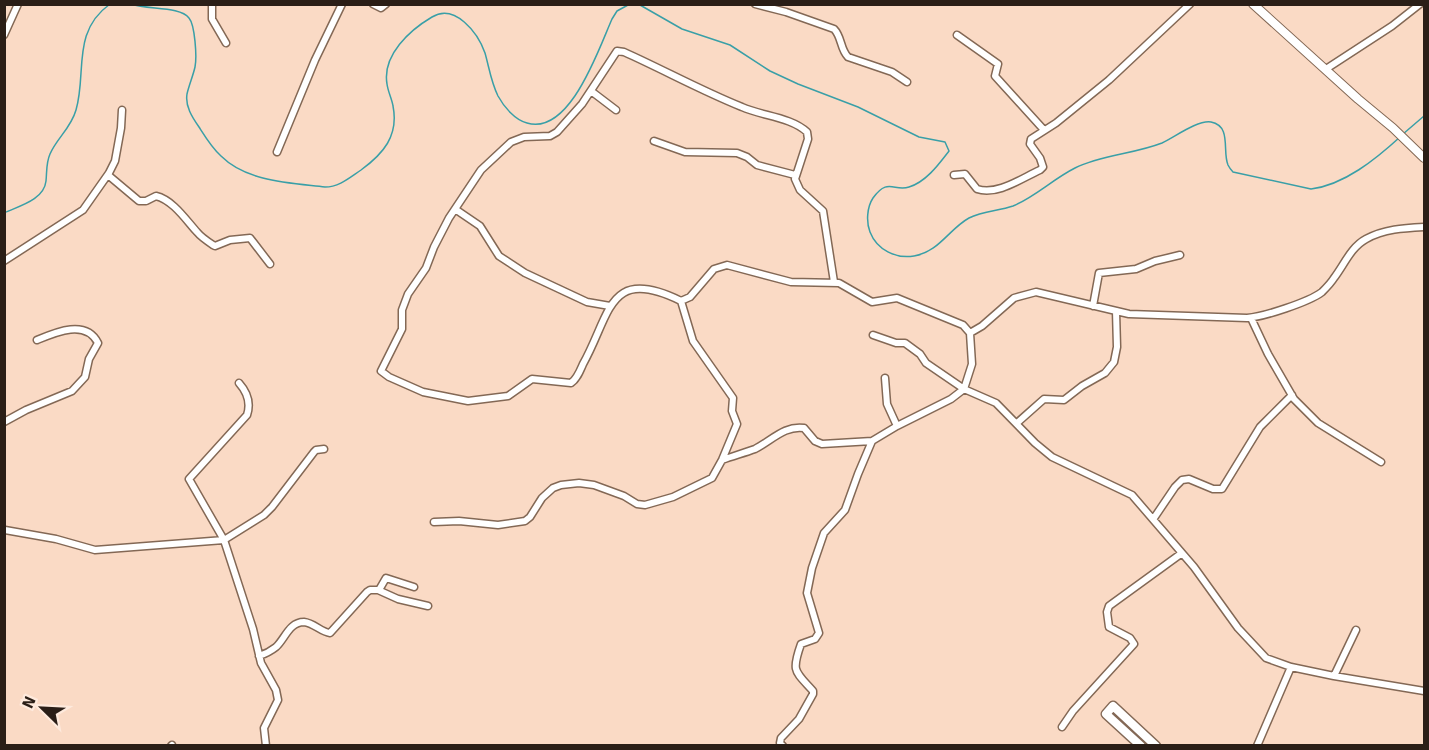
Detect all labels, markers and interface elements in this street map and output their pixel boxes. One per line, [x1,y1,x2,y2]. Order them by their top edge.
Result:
north arrow [12,678,72,738]
text: N [18,693,41,711]

